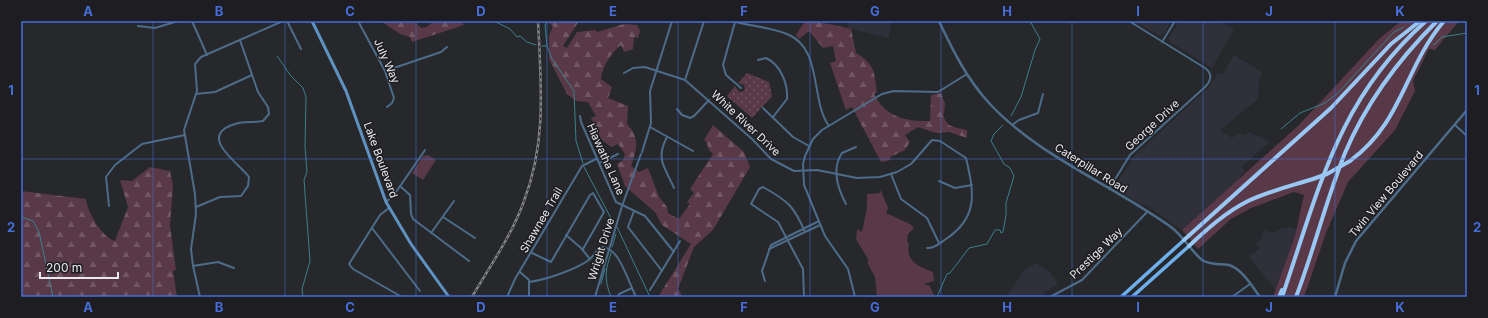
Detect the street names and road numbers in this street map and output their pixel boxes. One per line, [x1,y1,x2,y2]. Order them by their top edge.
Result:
street label: July Way [371,37,403,85]
street label: White River Drive [708,87,784,159]
street label: George Drive [1122,96,1182,154]
street label: Lake Boulevard [361,120,401,200]
street label: Hiawatha Lane [584,121,628,197]
street label: Caterpillar Road [1052,140,1130,196]
street label: Twin View Boulevard [1346,148,1426,240]
street label: Shawnee Trail [517,185,565,255]
street label: Wright Drive [585,216,617,282]
street label: Prestige Way [1067,224,1125,282]

